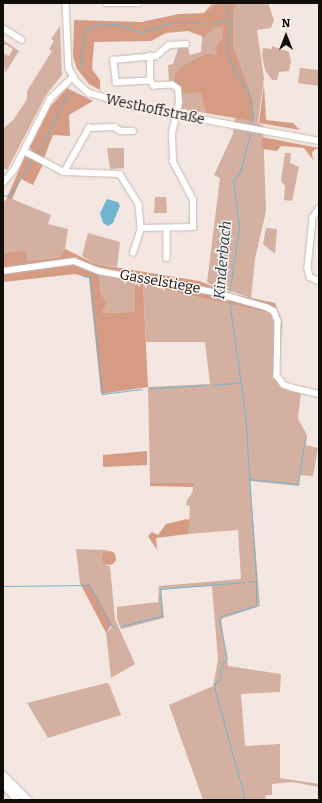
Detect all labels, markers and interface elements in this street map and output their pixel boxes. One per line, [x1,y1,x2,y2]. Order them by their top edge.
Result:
north arrow [266,16,306,56]
text: N [282,17,290,30]
street label: Westhoffstraße [104,91,206,129]
water label: Kinderbach [211,220,235,300]
street label: Gasselstiege [118,267,202,297]

